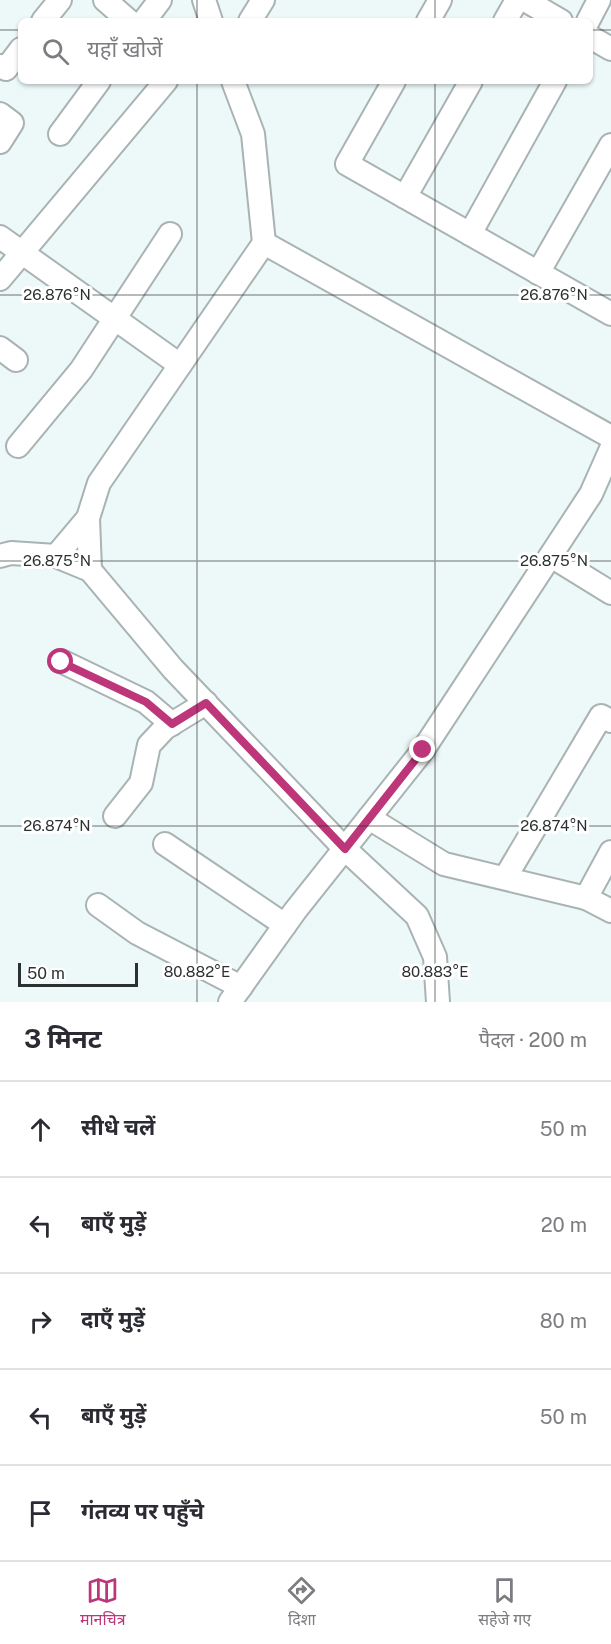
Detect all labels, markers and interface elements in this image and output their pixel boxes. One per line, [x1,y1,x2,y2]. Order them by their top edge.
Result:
search box [18,18,593,84]
icon: search [39,35,72,68]
text: यहाँ खोजें [87,36,163,62]
text: 26.876°N [23,286,91,303]
text: 26.876°N [520,286,588,303]
text: 26.875°N [23,552,91,569]
text: 26.875°N [520,552,588,569]
route start [47,648,73,674]
route end [409,736,435,762]
text: 26.874°N [23,817,91,834]
text: 26.874°N [520,817,588,834]
scale bar [18,960,138,988]
text: 80.882°E [164,963,230,980]
text: 80.883°E [401,963,469,980]
text: 50 m [27,964,65,983]
text: 3 मिनट [24,1023,102,1054]
text: पैदल · 200 m [479,1028,587,1052]
icon: ahead [24,1113,57,1146]
text: सीधे चलें [81,1114,155,1140]
text: 50 m [540,1117,587,1141]
icon: left [24,1209,57,1242]
text: बाएँ मुड़ें [81,1210,146,1236]
text: 20 m [541,1213,587,1237]
icon: right [24,1305,57,1338]
text: दाएँ मुड़ें [81,1306,145,1332]
text: 80 m [540,1309,587,1333]
icon: left [24,1401,57,1434]
text: बाएँ मुड़ें [81,1402,146,1428]
text: 50 m [540,1405,587,1429]
icon: arrive [24,1497,57,1530]
text: गंतव्य पर पहुँचे [81,1498,204,1524]
tab: मानचित्र [80,1574,126,1632]
tab: दिशा [285,1574,318,1632]
tab: सहेजे गए [478,1574,531,1632]

